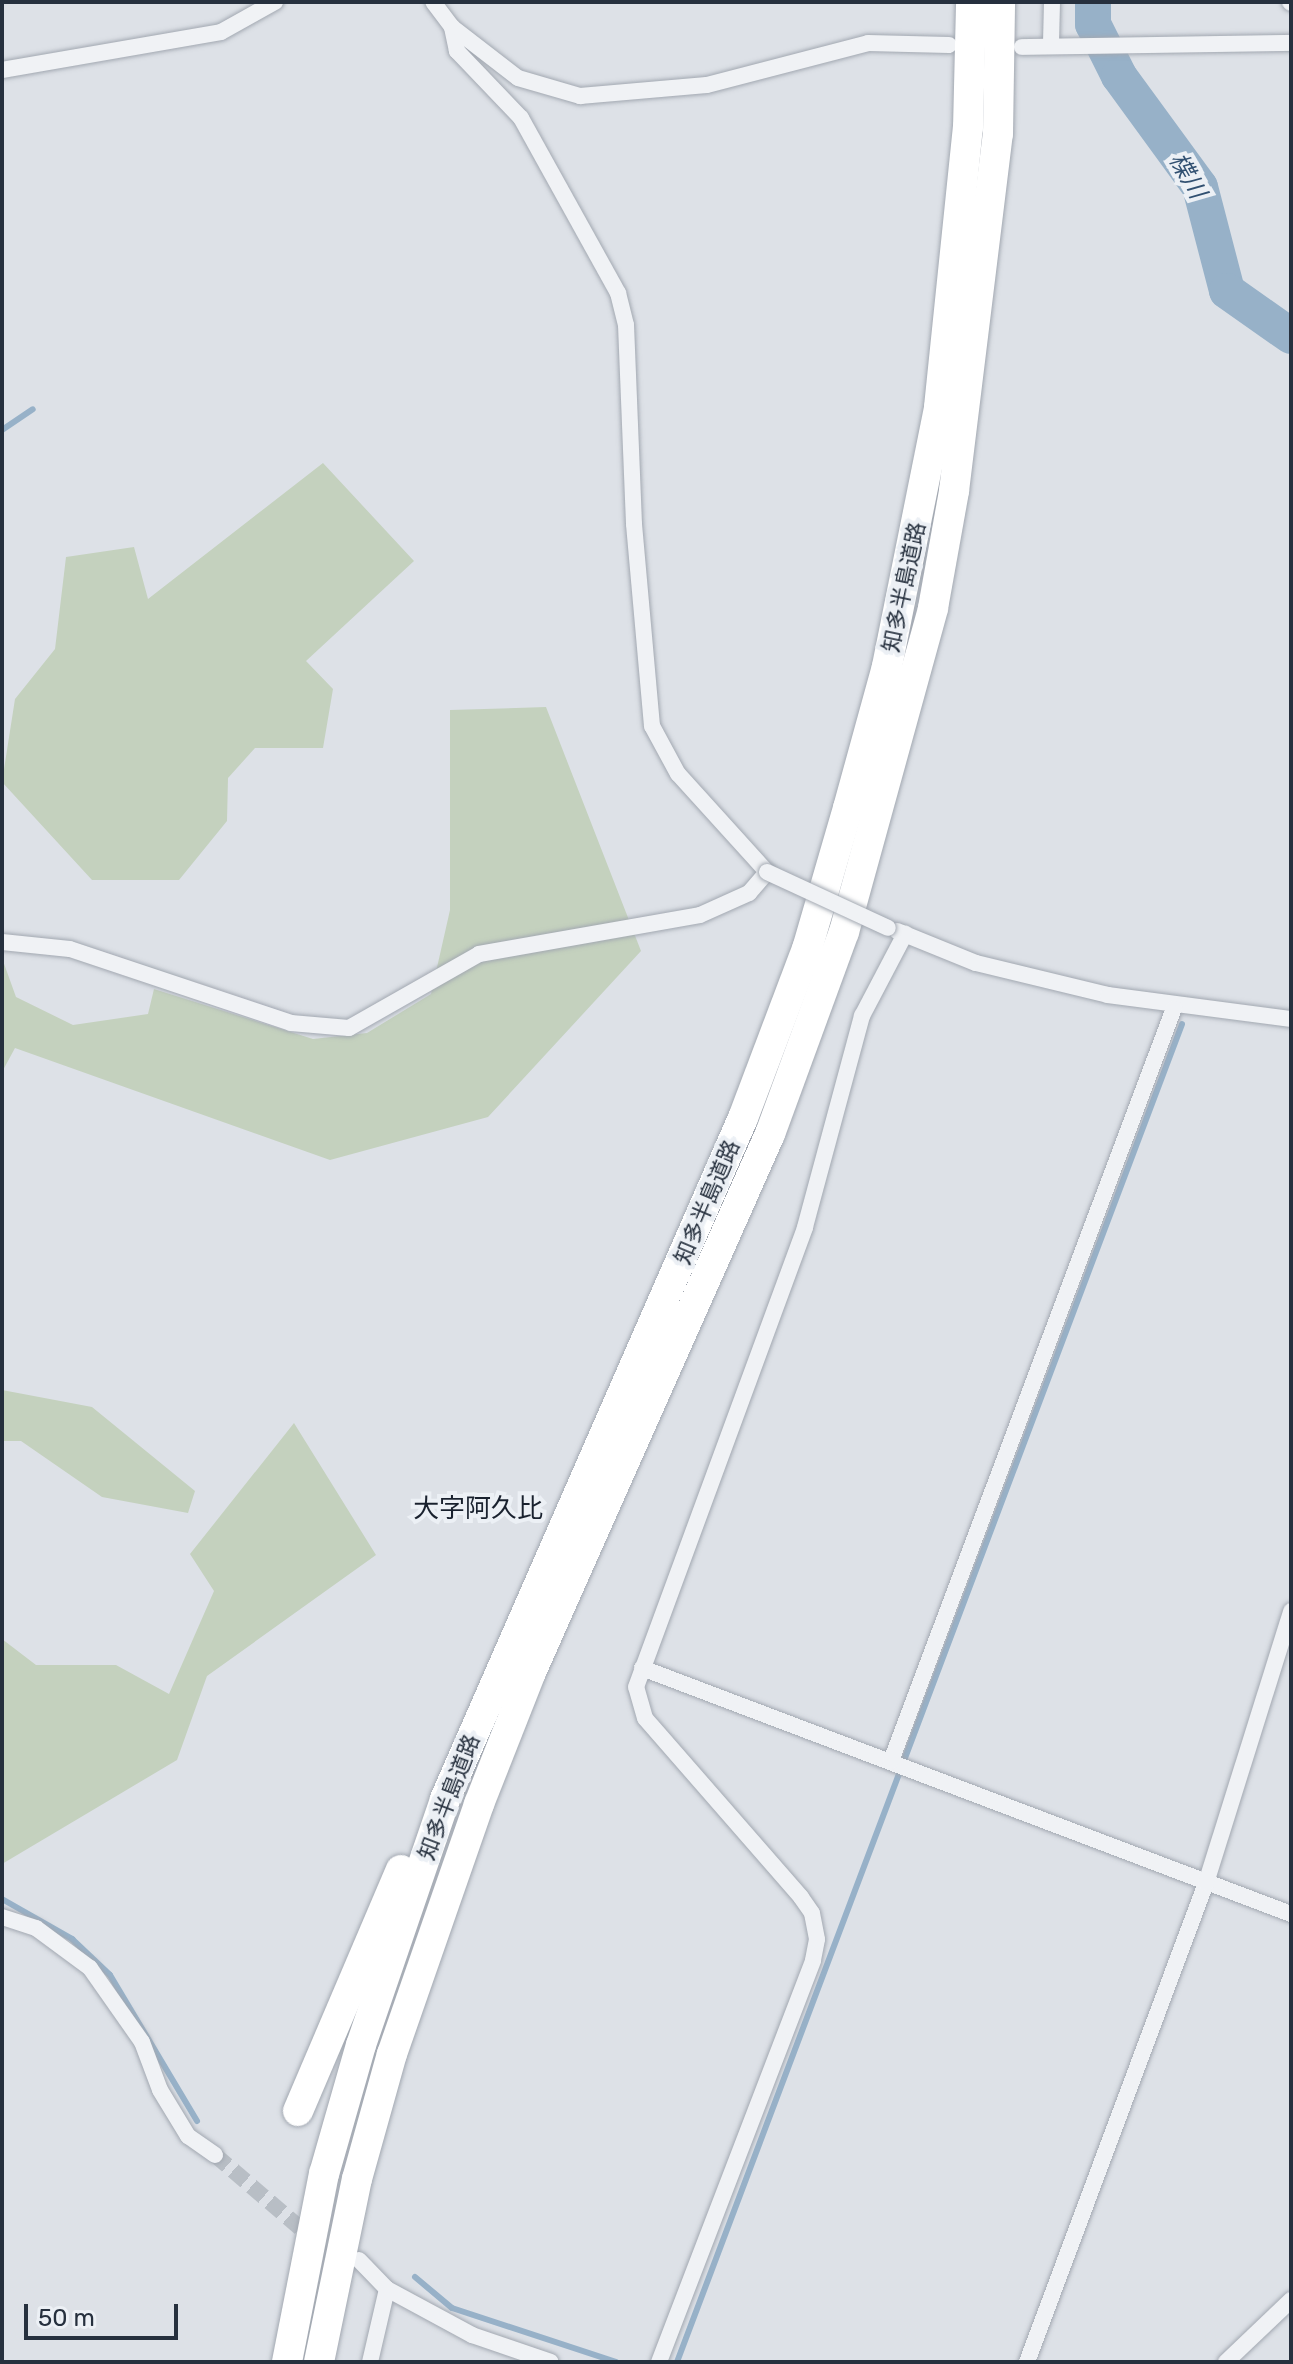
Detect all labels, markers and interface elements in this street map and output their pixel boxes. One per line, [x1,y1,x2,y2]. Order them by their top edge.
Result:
water label: 楪川 [1163,148,1211,204]
street label: 知多半島道路 [877,520,931,654]
street label: 知多半島道路 [669,1136,745,1268]
district label: 大字阿久比 [413,1493,543,1525]
street label: 知多半島道路 [413,1731,485,1863]
scale bar [28,2288,182,2338]
text: 50 m [38,2304,95,2332]

